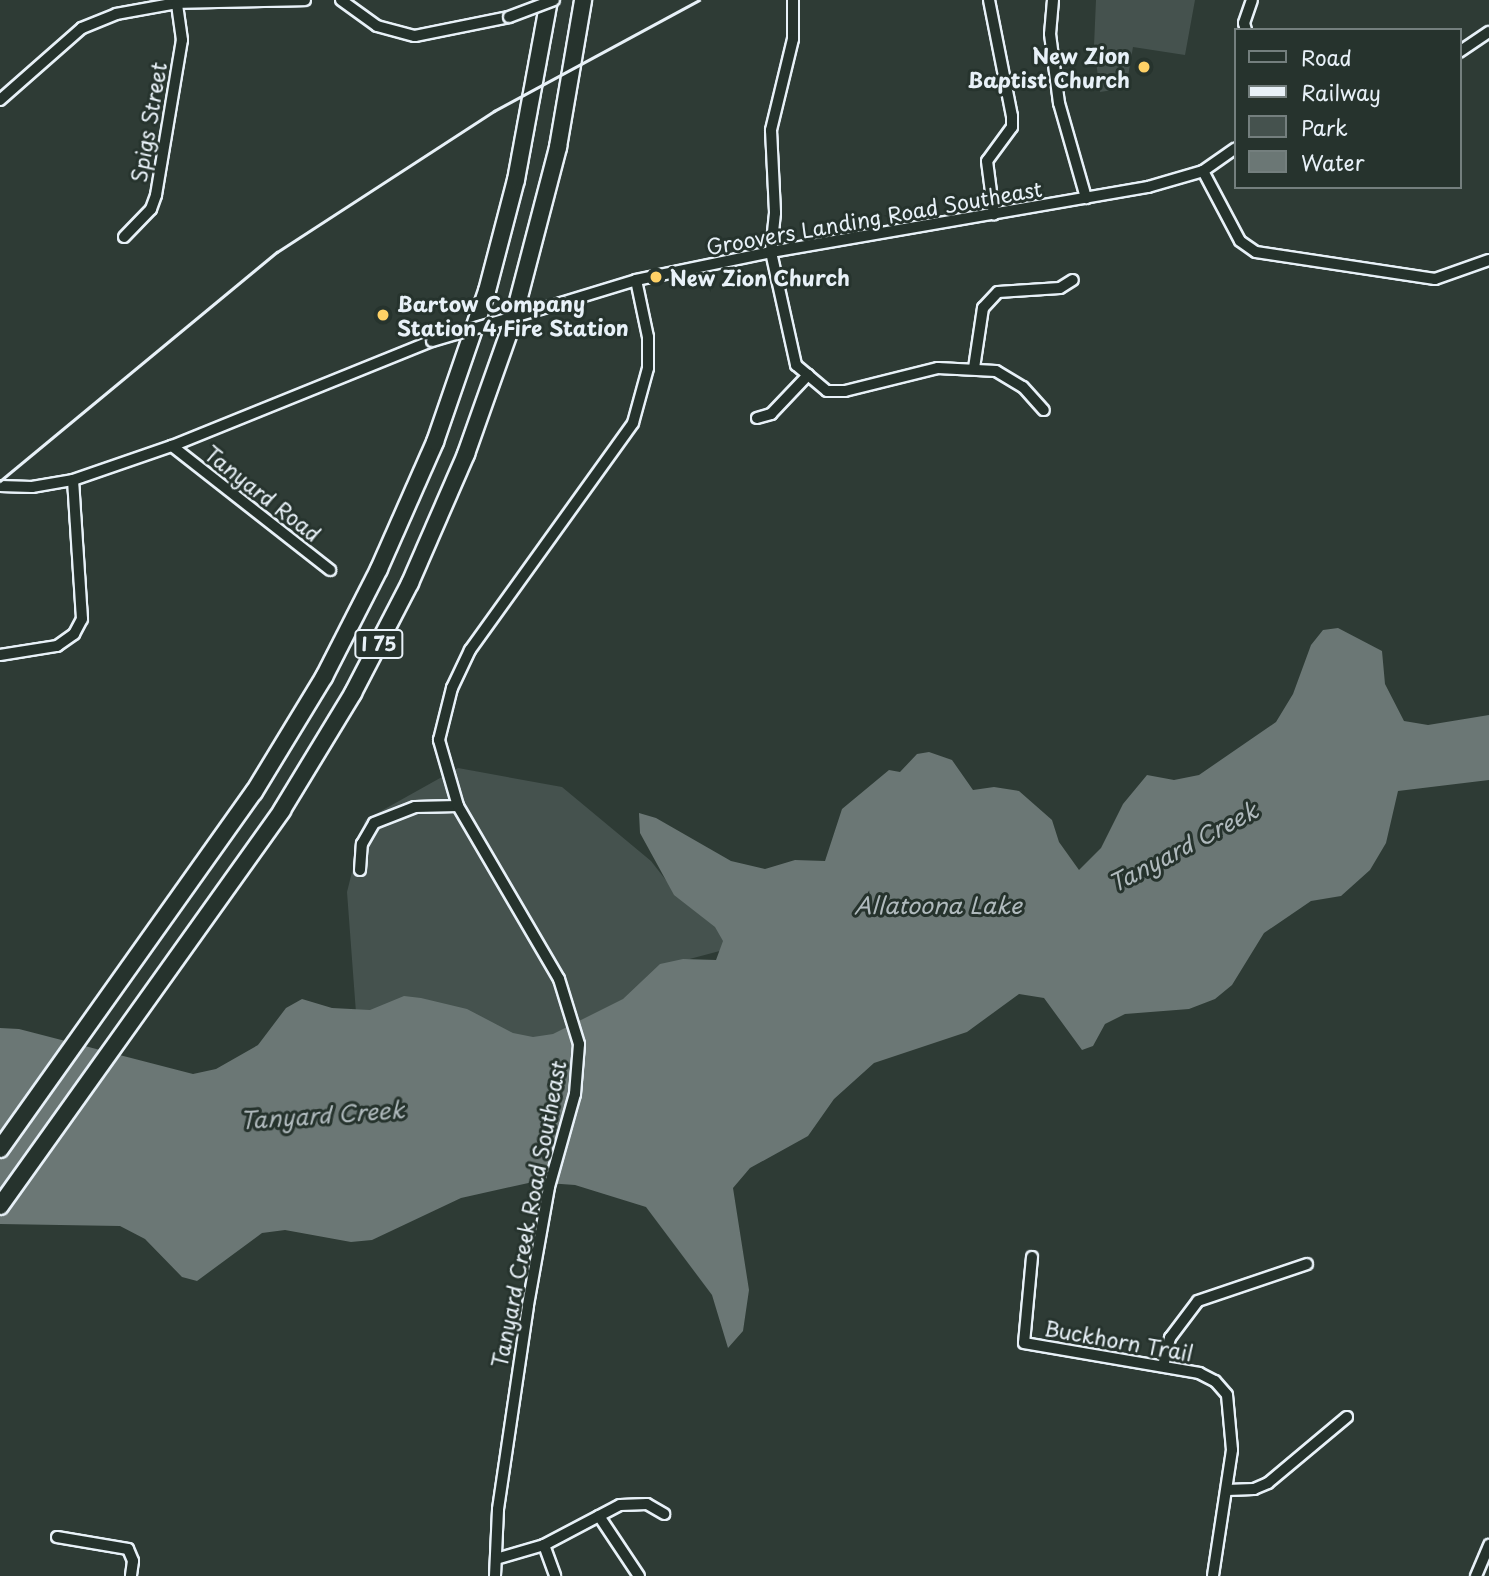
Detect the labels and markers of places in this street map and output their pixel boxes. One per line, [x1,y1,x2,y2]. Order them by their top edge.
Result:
place label: New Zion Baptist Church [967,42,1130,92]
marker: New Zion Baptist Church [1136,59,1152,75]
place label: New Zion Church [670,264,852,290]
marker: New Zion Church [648,269,664,285]
place label: Bartow Company Station 4 Fire Station [397,290,631,340]
marker: Bartow Company Station 4 Fire Station [375,307,391,323]

